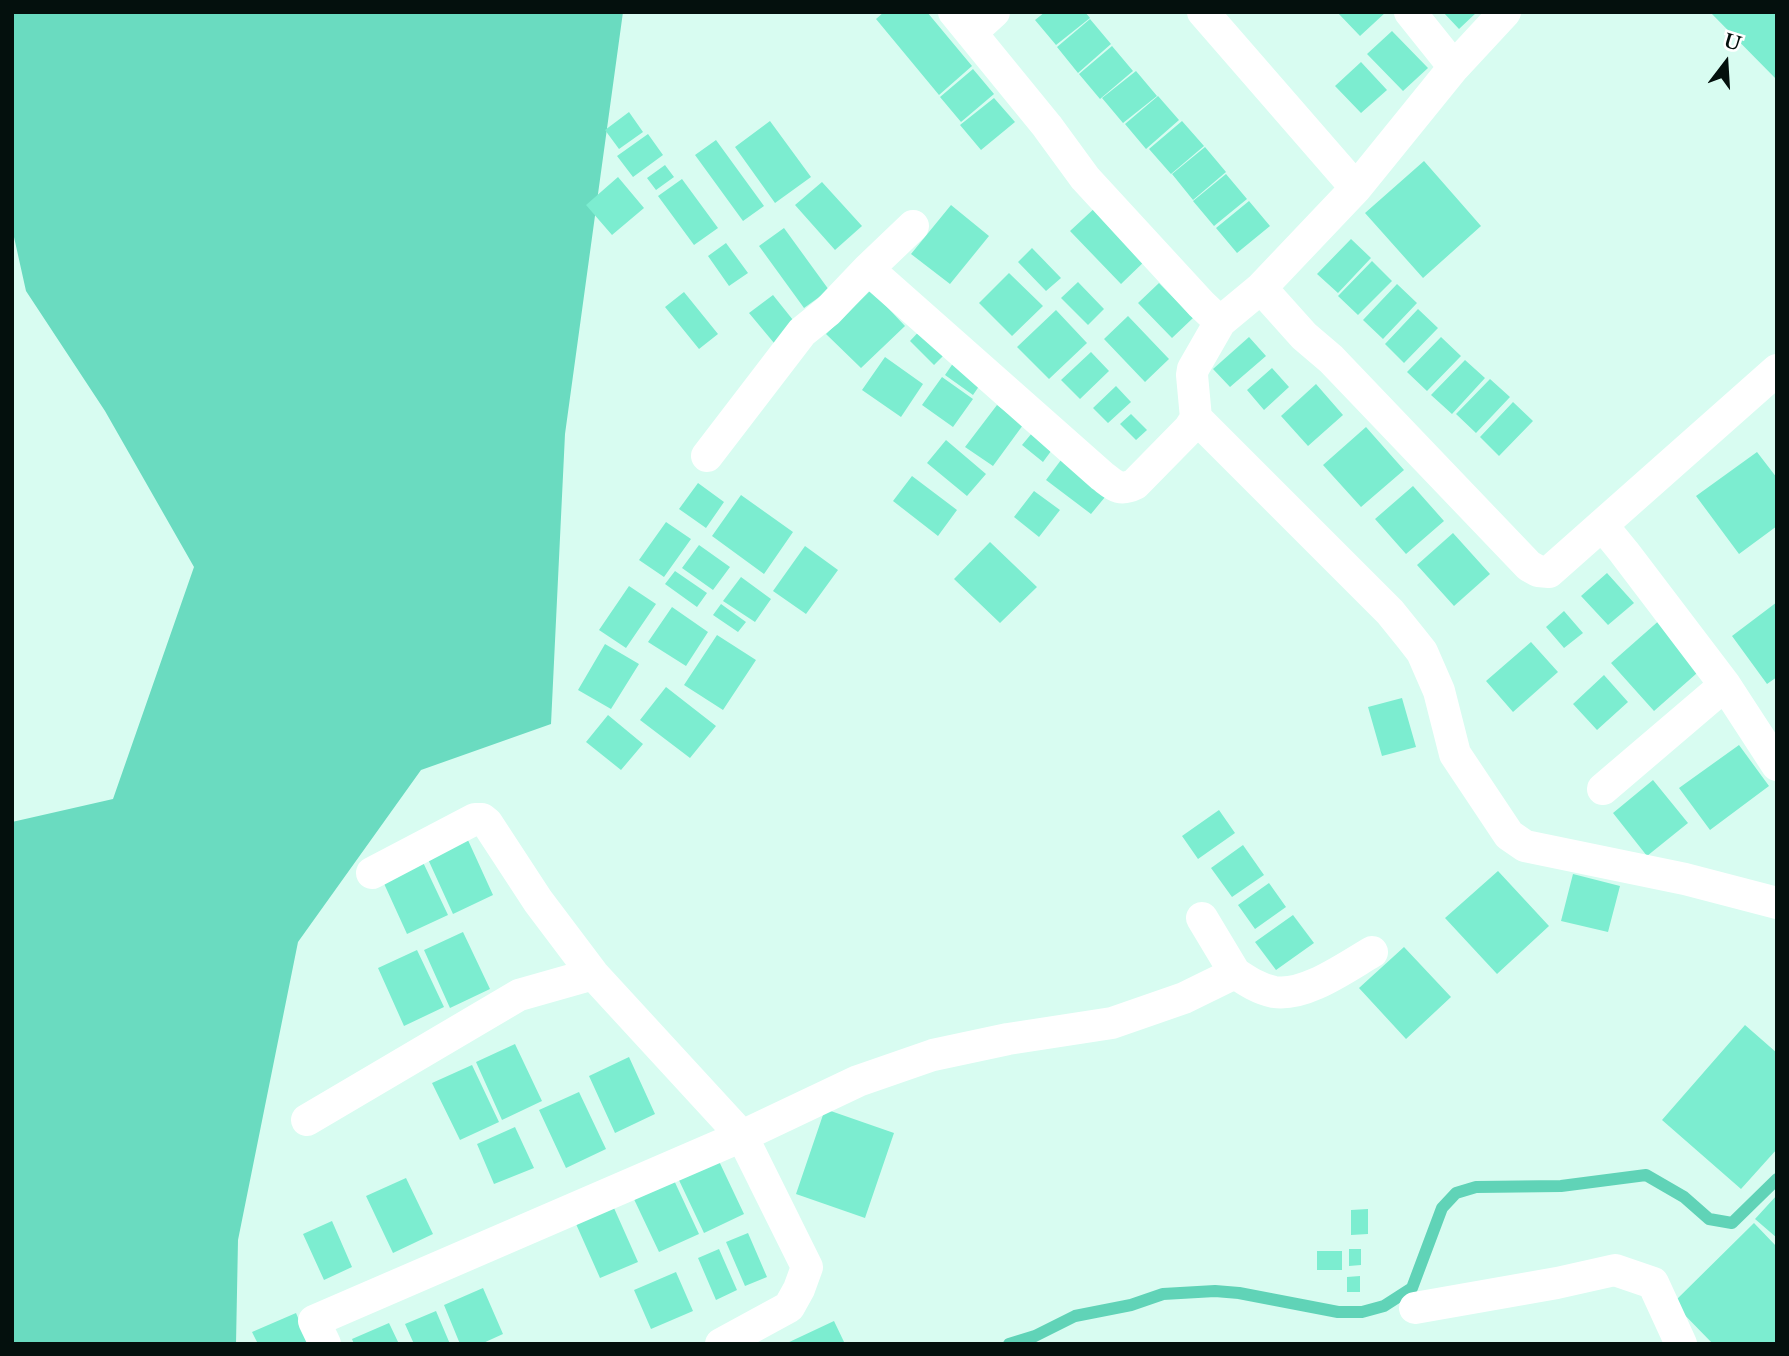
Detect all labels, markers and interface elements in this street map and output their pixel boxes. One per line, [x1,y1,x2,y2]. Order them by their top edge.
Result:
north arrow [1691,28,1761,98]
text: U [1721,29,1744,56]

